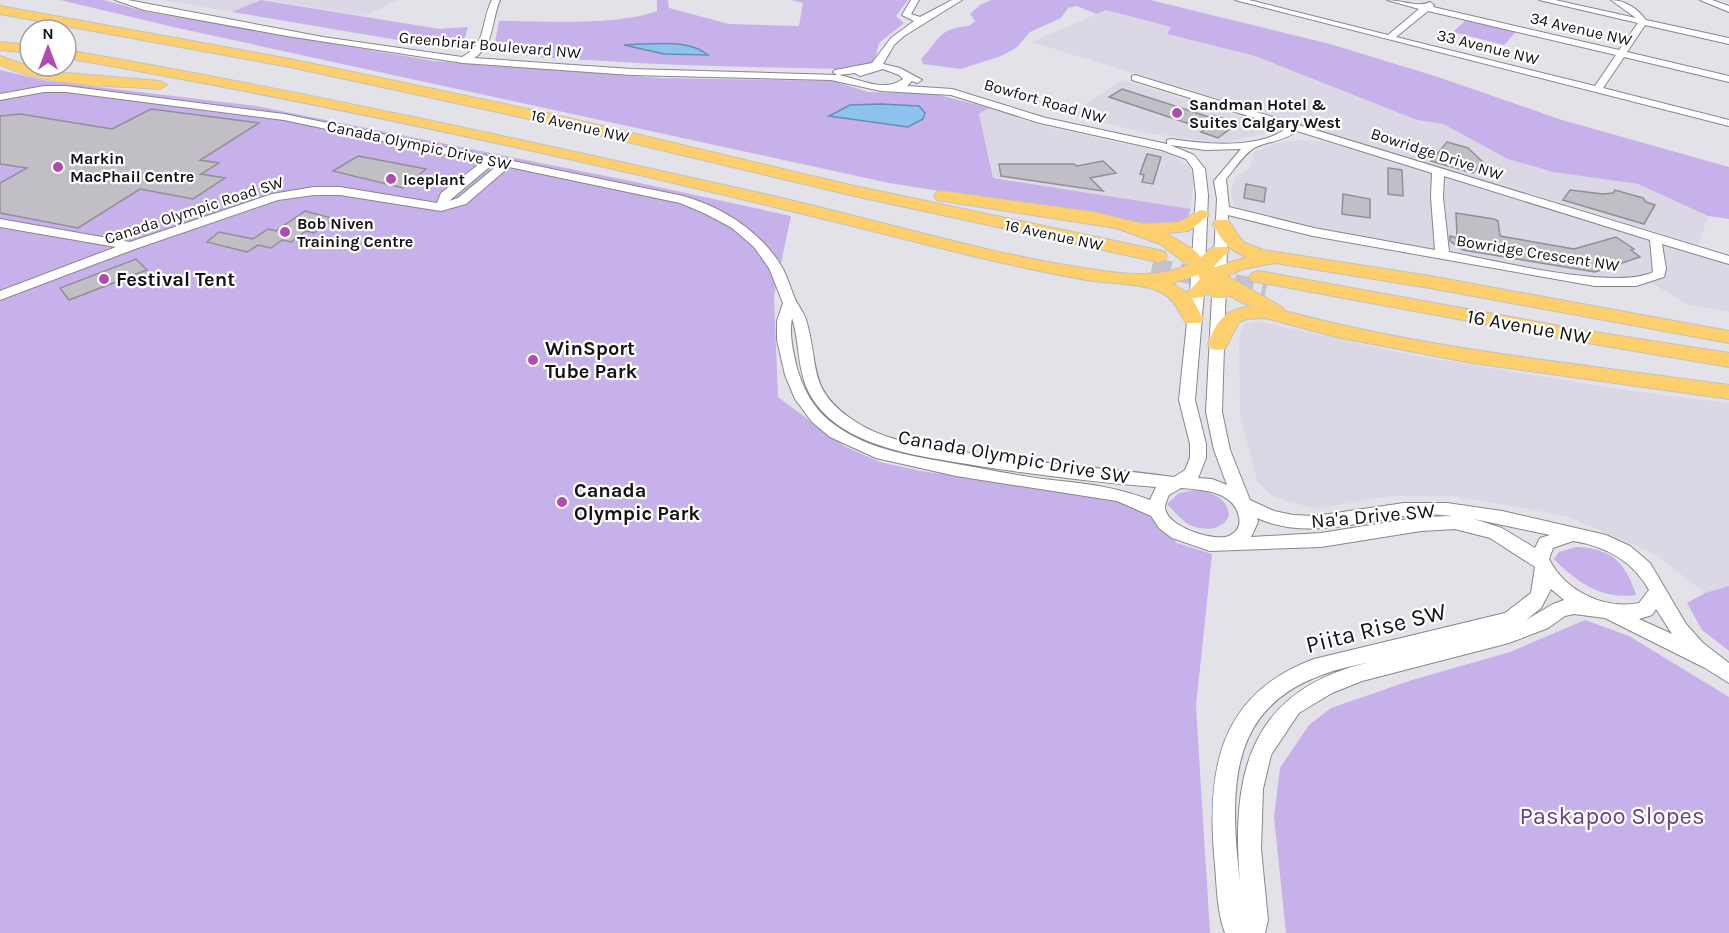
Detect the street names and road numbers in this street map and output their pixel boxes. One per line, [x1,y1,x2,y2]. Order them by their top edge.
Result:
street label: 34 Avenue NW [1528,8,1634,50]
street label: 33 Avenue NW [1435,25,1542,69]
street label: Greenbriar Boulevard NW [398,28,583,62]
street label: Bowfort Road NW [982,75,1109,128]
street label: 16 Avenue NW [529,106,632,147]
street label: Canada Olympic Drive SW [325,116,513,174]
street label: Bowridge Drive NW [1369,124,1506,185]
street label: Canada Olympic Road SW [102,172,287,248]
street label: 16 Avenue NW [1003,215,1106,255]
street label: Bowridge Crescent NW [1455,231,1622,275]
street label: 16 Avenue NW [1465,305,1593,349]
street label: Canada Olympic Drive SW [896,425,1132,489]
street label: Na'a Drive SW [1310,499,1436,533]
street label: Piita Rise SW [1303,597,1450,659]

